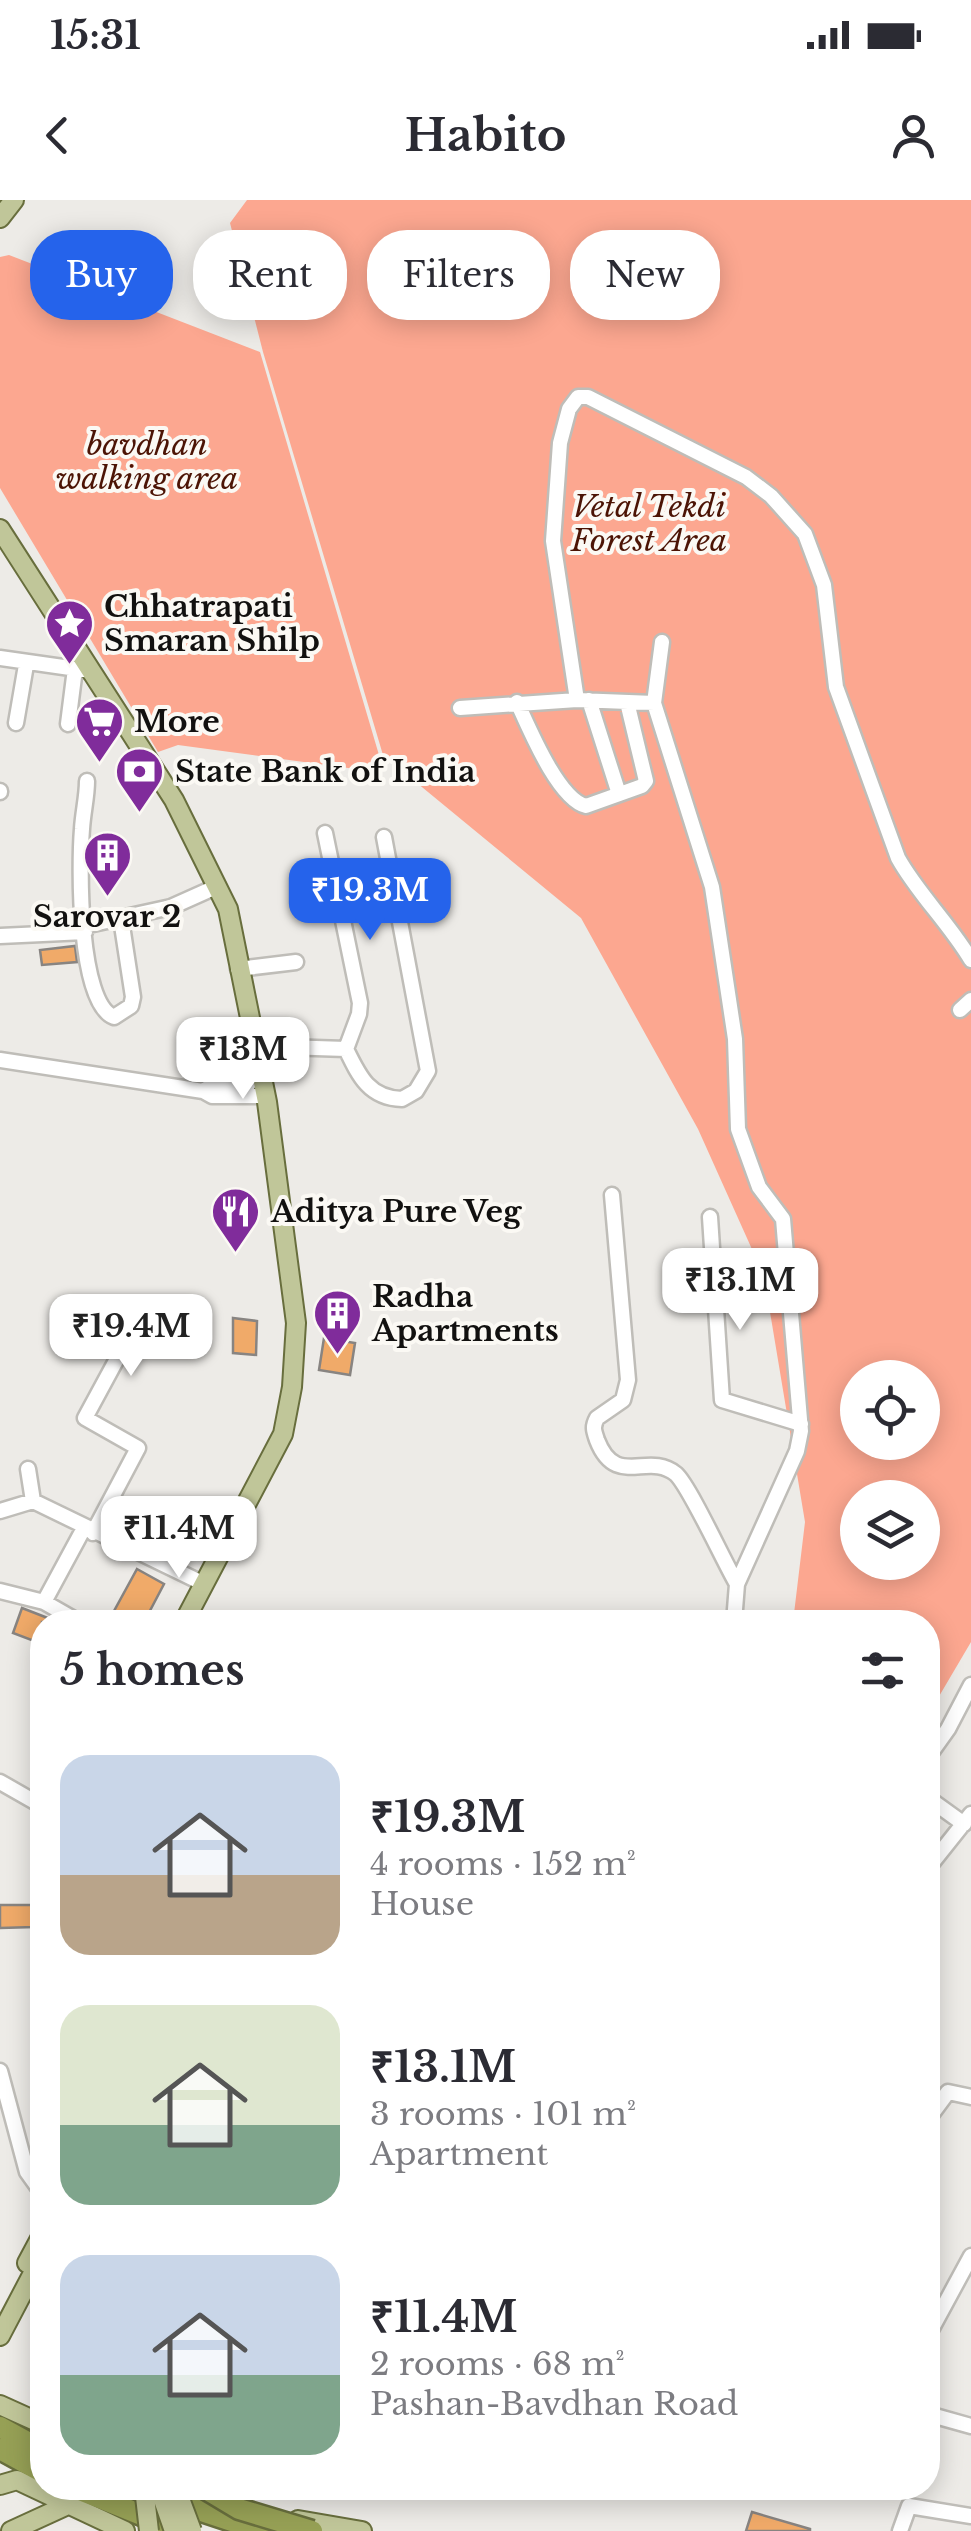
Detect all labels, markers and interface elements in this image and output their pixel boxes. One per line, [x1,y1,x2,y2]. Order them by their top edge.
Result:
text: 15:31 [50,12,141,59]
text: Habito [405,107,566,163]
icon: back [30,108,85,163]
icon: person [886,108,941,163]
chip: Buy [30,230,173,320]
chip: Rent [193,230,347,320]
chip: Filters [367,230,550,320]
chip: New [570,230,720,320]
park label: bavdhan walking area [56,426,238,497]
park label: Vetal Tekdi Forest Area [570,488,727,559]
place label: Chhatrapati Smaran Shilp [104,588,320,659]
place icon: Chhatrapati Smaran Shilp [43,598,95,666]
supermarket icon: More [73,696,125,764]
place label: More [134,703,220,740]
bank icon: State Bank of India [114,746,166,814]
place label: State Bank of India [175,753,475,790]
building icon: Sarovar 2 [81,830,133,898]
pin: ₹19.3M [289,858,451,943]
text: ₹19.3M [311,870,429,910]
place label: Sarovar 2 [33,898,181,935]
pin: ₹13M [184,1017,302,1102]
text: ₹13M [198,1029,288,1069]
restaurant icon: Aditya Pure Veg [210,1186,262,1254]
place label: Aditya Pure Veg [270,1193,522,1230]
pin: ₹13.1M [659,1248,821,1333]
text: ₹13.1M [684,1260,796,1300]
place label: Radha Apartments [371,1278,559,1349]
building icon: Radha Apartments [311,1288,363,1356]
pin: ₹19.4M [50,1294,212,1379]
text: ₹19.4M [71,1306,191,1346]
map controls [840,1360,940,1580]
button: locate [840,1360,940,1460]
button: layers [840,1480,940,1580]
pin: ₹11.4M [98,1496,260,1581]
text: ₹11.4M [123,1508,235,1548]
icon: filters [855,1643,910,1698]
text: 5 homes [60,1644,244,1696]
text: ₹19.3M [370,1791,525,1843]
icon: home [140,1795,260,1915]
text: 4 rooms · 152 m² [370,1844,636,1884]
text: House [370,1884,474,1924]
text: ₹13.1M [370,2041,516,2093]
icon: home [140,2045,260,2165]
text: 3 rooms · 101 m² [370,2094,636,2134]
text: Apartment [370,2134,548,2174]
text: ₹11.4M [370,2291,518,2343]
icon: home [140,2295,260,2415]
text: 2 rooms · 68 m² [370,2344,625,2384]
text: Pashan-Bavdhan Road [370,2384,738,2424]

